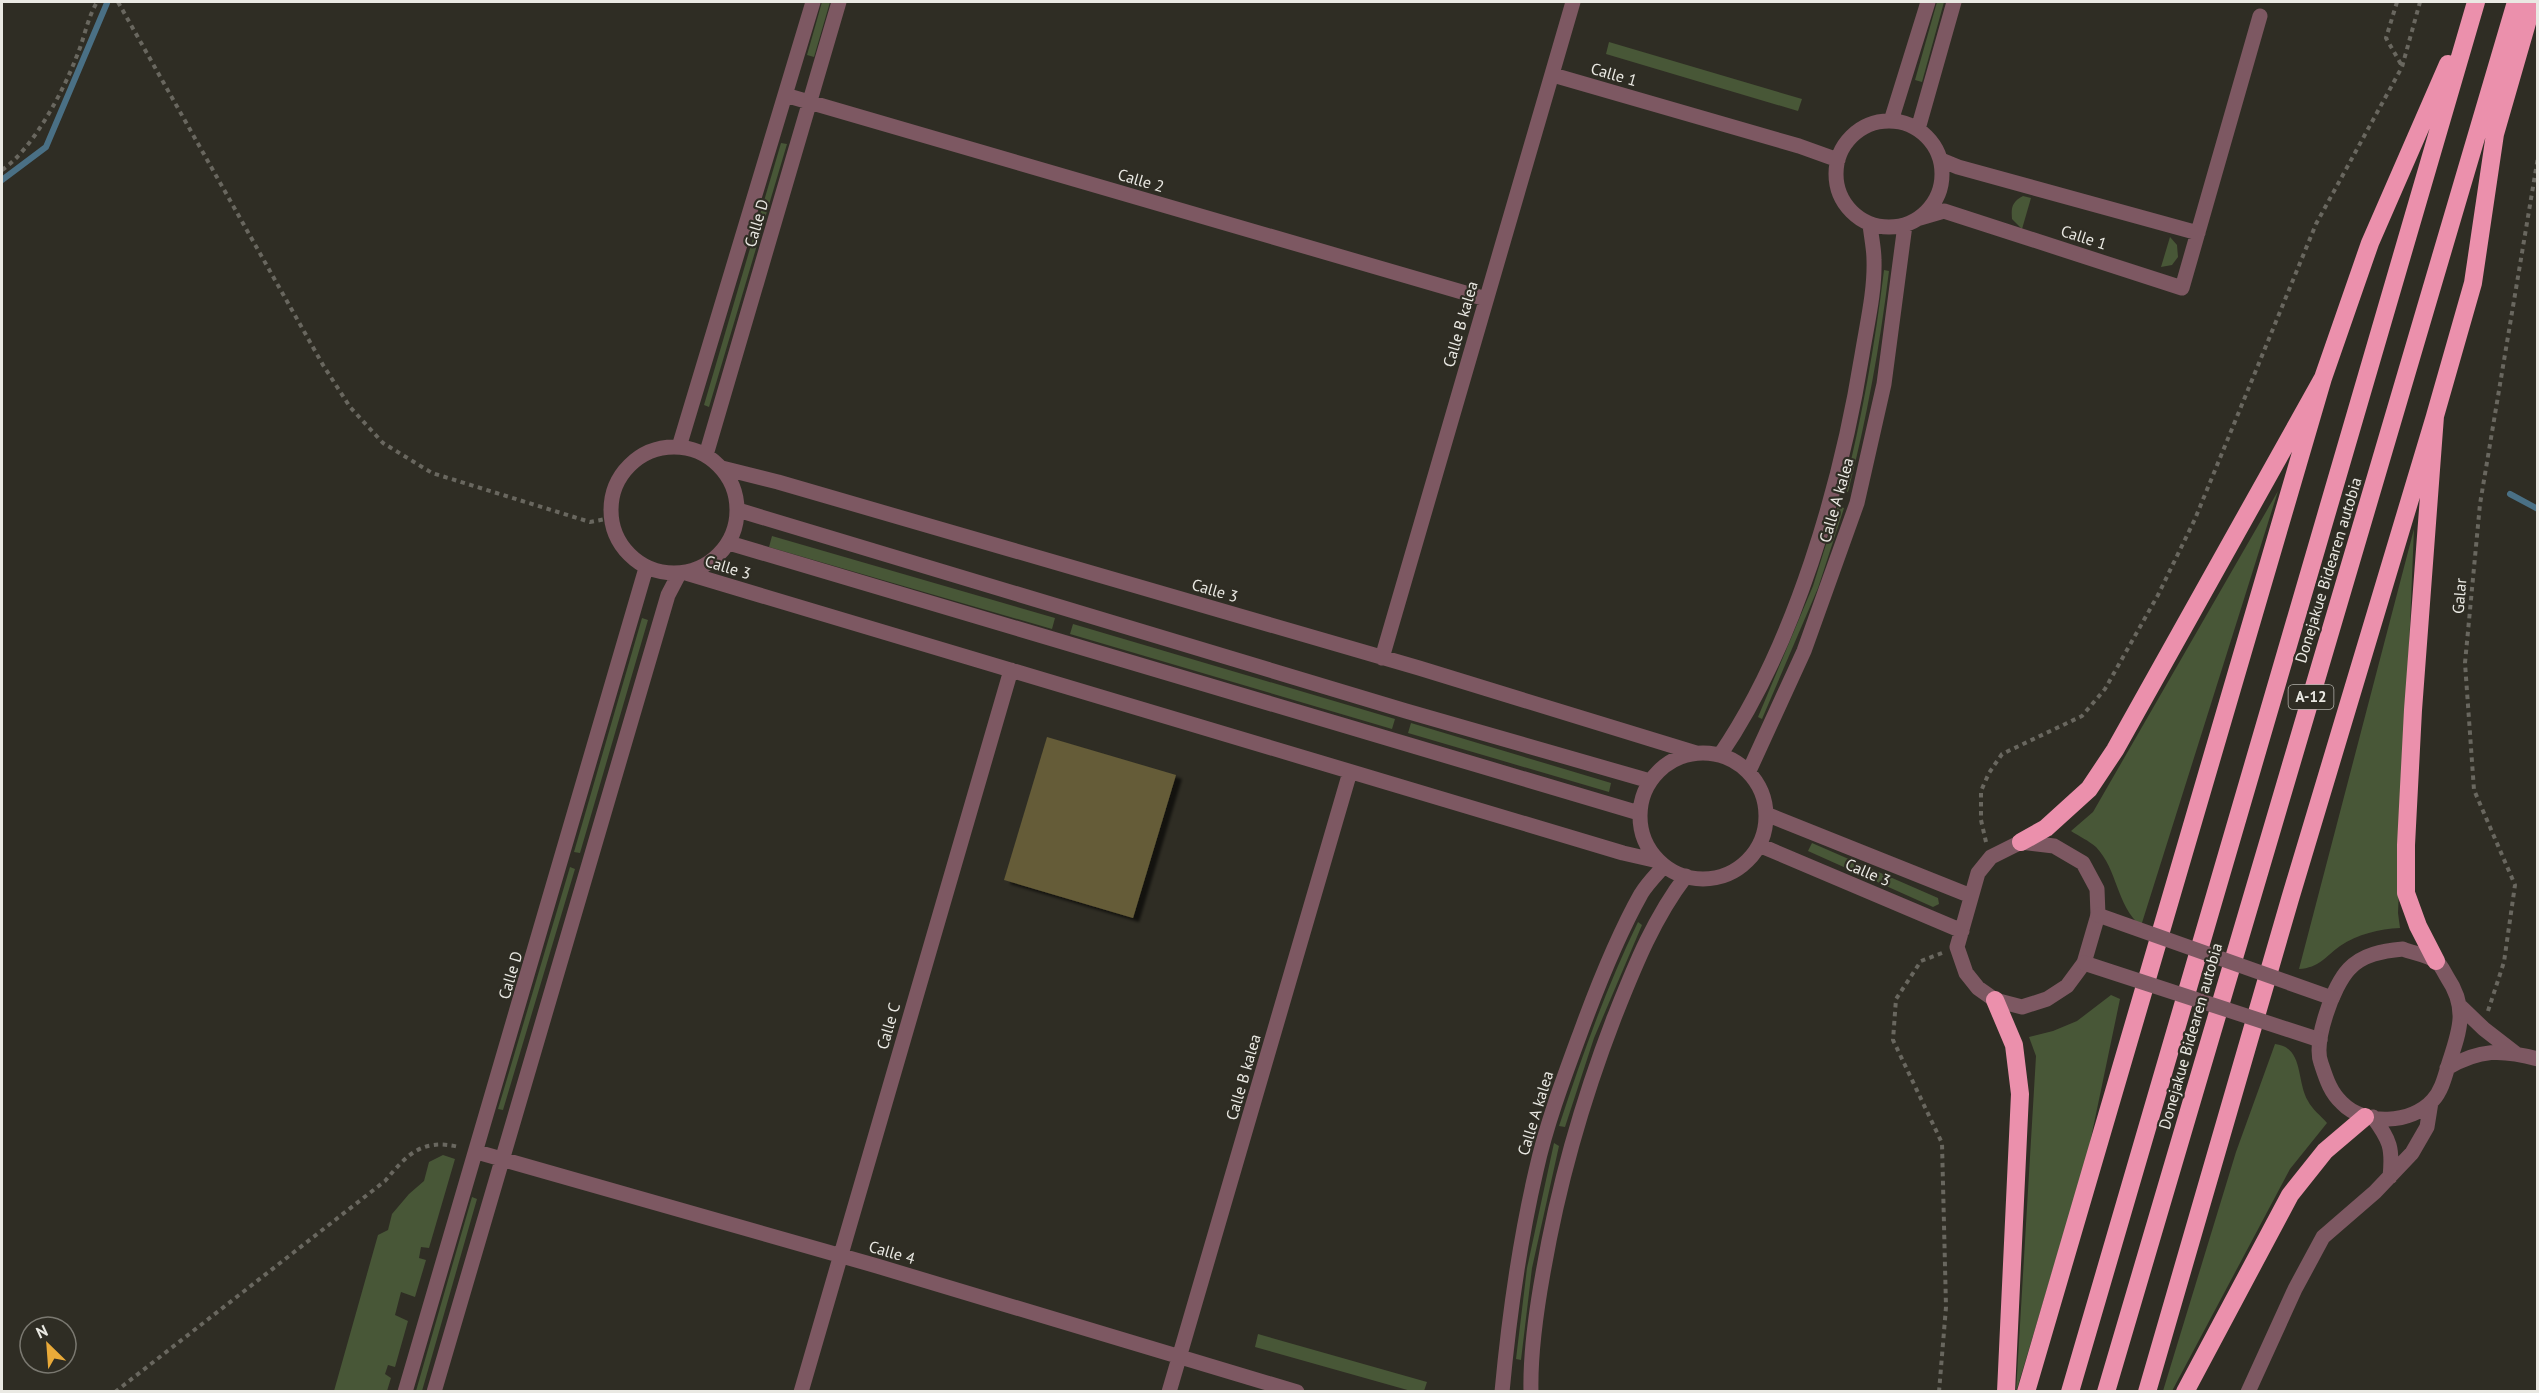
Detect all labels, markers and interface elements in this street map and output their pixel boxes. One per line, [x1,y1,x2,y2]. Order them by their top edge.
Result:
street label: Calle 1 [1589,58,1639,90]
street label: Calle 2 [1116,164,1166,196]
street label: Calle D [740,197,772,249]
street label: Calle 1 [2058,220,2110,254]
street label: Calle B kalea [1438,279,1482,369]
street label: Calle A kalea [1814,455,1858,545]
street label: Donejakue Bidearen autobia [2290,475,2366,665]
street label: Calle 3 [702,551,754,583]
street label: Calle 3 [1190,574,1240,606]
street label: Galar [2447,577,2471,615]
road number: A-12 [2288,685,2334,709]
street label: Calle 3 [1842,854,1894,890]
street label: Donejakue Bidearen autobia [2154,940,2226,1132]
street label: Calle D [494,949,526,1001]
street label: Calle C [872,1000,904,1052]
street label: Calle B kalea [1221,1032,1265,1122]
street label: Calle A kalea [1513,1068,1557,1158]
street label: Calle 4 [867,1236,918,1268]
north arrow [18,1315,78,1375]
text: N [33,1320,51,1343]

